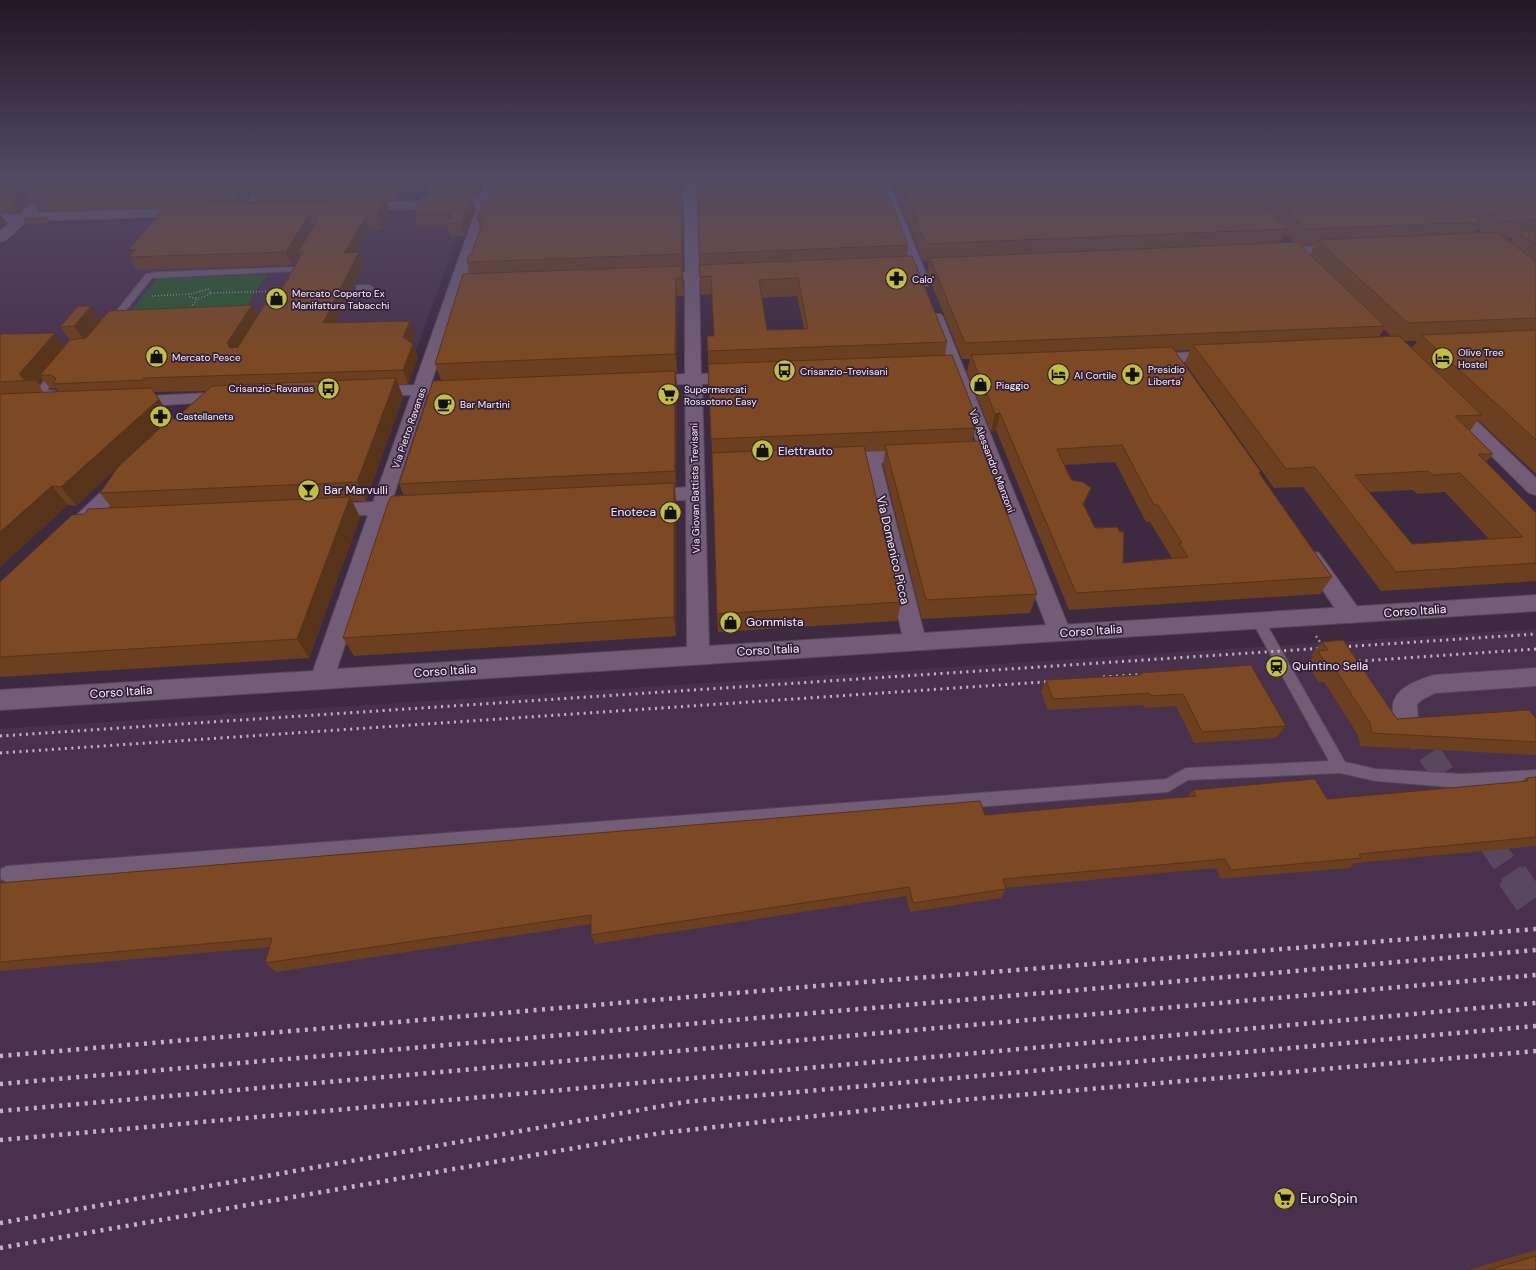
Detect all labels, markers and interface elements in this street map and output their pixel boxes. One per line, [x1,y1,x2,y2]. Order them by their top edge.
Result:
pharmacy icon: Calo' [883,266,909,292]
place label: Calo' [912,273,934,286]
shop icon: Mercato Coperto Ex Manifattura Tabacchi [263,286,289,312]
place label: Mercato Coperto Ex Manifattura Tabacchi [292,287,389,312]
shop icon: Mercato Pesce [144,344,170,370]
hotel icon: Olive Tree Hostel [1429,345,1455,371]
place label: Olive Tree Hostel [1458,346,1504,371]
place label: Mercato Pesce [172,351,241,364]
bus stop icon: Crisanzio-Trevisani [771,358,797,384]
hotel icon: Al Cortile [1046,362,1072,388]
pharmacy icon: Presidio Liberta' [1119,362,1145,388]
place label: Presidio Liberta' [1148,363,1185,388]
place label: Crisanzio-Trevisani [800,365,888,378]
place label: Al Cortile [1074,369,1117,382]
shop icon: Piaggio [967,372,993,398]
bus stop icon: Crisanzio-Ravanas [316,375,342,401]
place label: Piaggio [996,379,1029,392]
place label: Crisanzio-Ravanas [229,382,314,395]
supermarket icon: Supermercati Rossotono Easy [656,382,682,408]
place label: Supermercati Rossotono Easy [684,383,757,408]
street label: Via Pietro Ravanas [389,386,429,470]
cafe icon: Bar Martini [431,391,457,417]
place label: Bar Martini [460,398,510,411]
pharmacy icon: Castellaneta [147,403,173,429]
street label: Via Alessandro Manzoni [966,408,1018,514]
place label: Castellaneta [176,410,233,423]
street label: Via Giovan Battista Trevisani [687,423,703,553]
shop icon: Elettrauto [750,438,776,464]
place label: Elettrauto [778,443,833,459]
bar icon: Bar Marvulli [295,477,321,503]
place label: Bar Marvulli [324,482,388,498]
street label: Via Domenico Picca [873,494,913,606]
shop icon: Enoteca [658,499,684,525]
place label: Enoteca [611,504,656,520]
street label: Corso Italia [1383,601,1447,621]
shop icon: Gommista [718,609,744,635]
place label: Gommista [746,614,803,630]
street label: Corso Italia [1059,621,1123,641]
street label: Corso Italia [736,640,800,660]
station icon: Quintino Sella [1263,653,1289,679]
place label: Quintino Sella [1292,658,1368,674]
street label: Corso Italia [413,661,477,681]
street label: Corso Italia [89,682,153,702]
supermarket icon: EuroSpin [1272,1185,1298,1211]
place label: EuroSpin [1300,1189,1357,1207]

